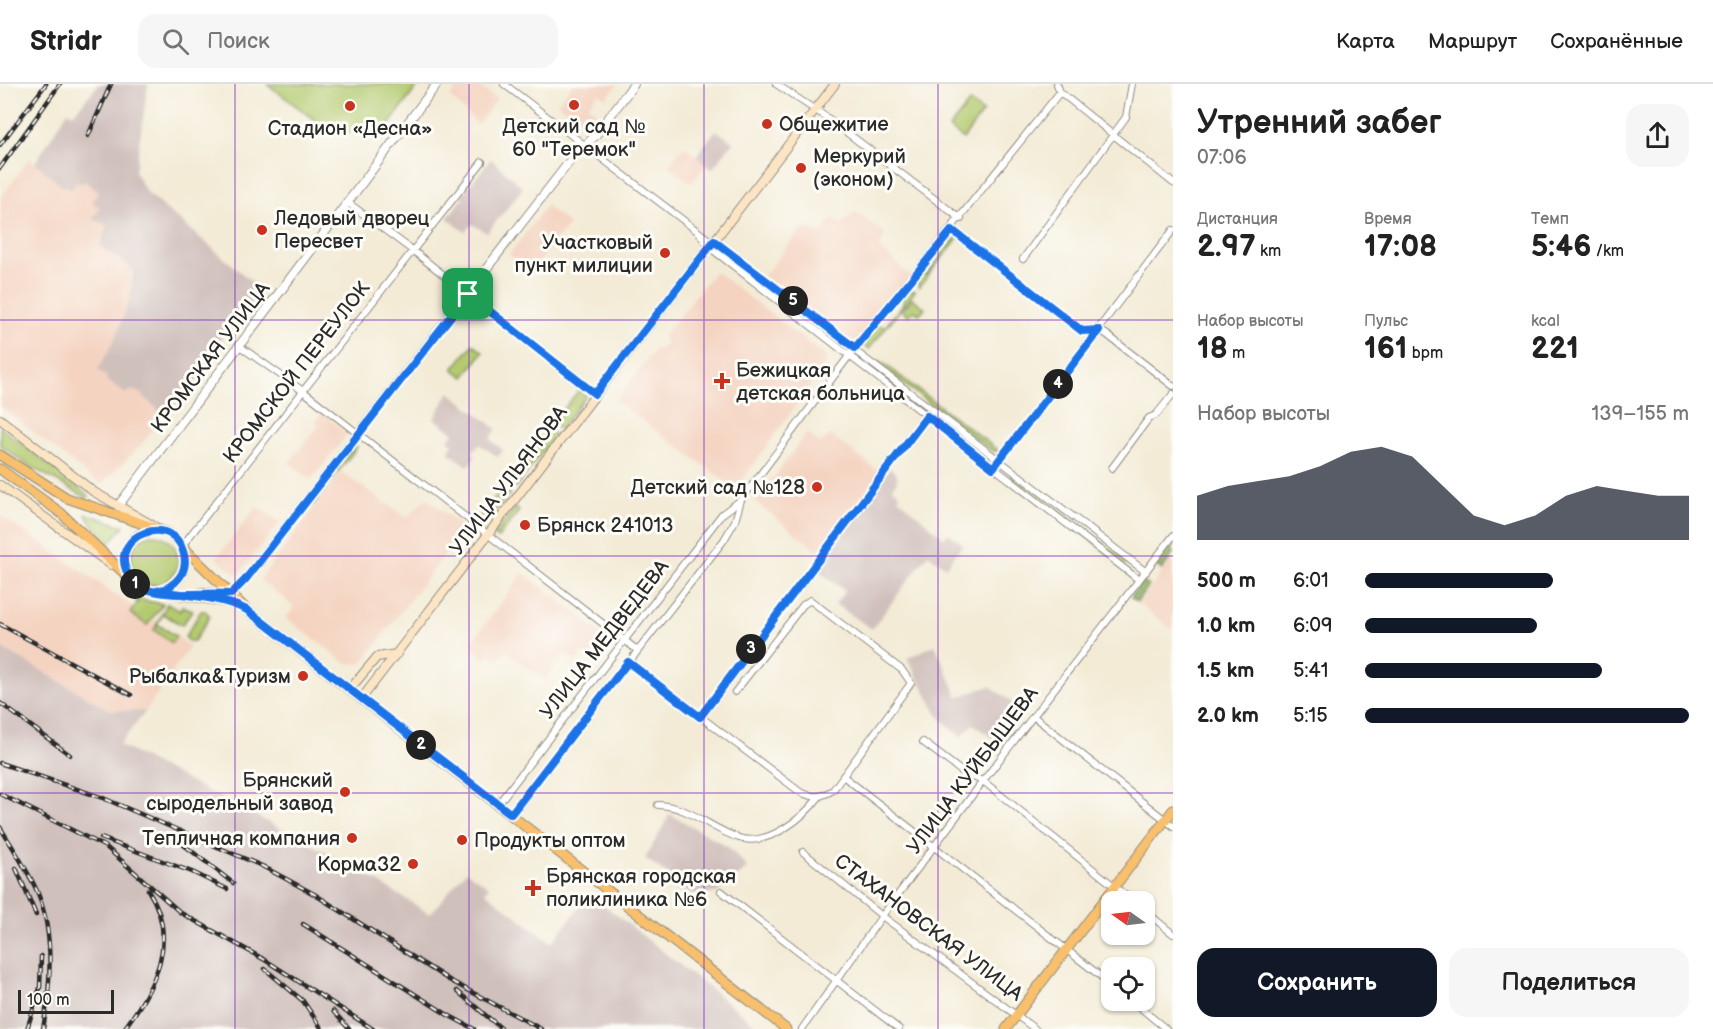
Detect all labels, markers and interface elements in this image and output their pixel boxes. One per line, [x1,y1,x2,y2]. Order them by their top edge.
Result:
search box [138,14,558,68]
text: Stridr [30,25,102,58]
icon: search [159,25,192,58]
text: Поиск [207,28,270,55]
text: Карта [1336,29,1395,54]
text: Маршрут [1428,29,1517,54]
text: Сохранённые [1550,29,1683,54]
marker: Детский сад № 60 "Теремок" [567,98,581,112]
marker: Стадион «Десна» [343,99,357,113]
text: Утренний забег [1197,103,1442,143]
button: share [1626,104,1689,167]
place label: Общежитие [779,113,889,137]
place label: Детский сад № 60 "Теремок" [502,115,646,162]
place label: Стадион «Десна» [268,117,432,141]
marker: Общежитие [760,117,774,131]
place label: Меркурий (эконом) [813,145,906,192]
text: 07:06 [1197,146,1247,170]
marker: Меркурий (эконом) [794,161,808,175]
place label: Ледовый дворец Пересвет [273,207,430,254]
text: Дистанция [1197,210,1278,229]
text: Время [1364,210,1412,229]
text: Темп [1531,210,1569,229]
marker: Ледовый дворец Пересвет [255,223,269,237]
text: 2.97 [1197,229,1256,265]
text: 17:08 [1364,229,1437,265]
text: 5:46 [1531,229,1591,265]
place label: Участковый пункт милиции [515,231,653,278]
text: km [1256,242,1281,261]
text: /km [1591,242,1624,261]
marker: Участковый пункт милиции [658,246,672,260]
pin [442,268,493,319]
street label: КРОМСКАЯ УЛИЦА [146,277,276,438]
street label: КРОМСКОЙ ПЕРЕУЛОК [218,277,375,468]
icon: arrive [451,277,484,310]
pin: 5 [778,286,808,316]
text: 5 [788,291,798,310]
text: Набор высоты [1197,312,1304,331]
text: Пульс [1364,312,1408,331]
text: kcal [1531,312,1560,331]
text: 18 [1197,331,1228,367]
text: 161 [1364,331,1407,367]
text: 221 [1531,331,1579,367]
text: m [1228,344,1245,363]
text: bpm [1407,344,1443,363]
place label: Бежицкая детская больница [736,359,905,406]
pin: 4 [1043,369,1073,399]
marker: Бежицкая детская больница [713,372,731,390]
text: 4 [1053,374,1063,393]
street label: УЛИЦА УЛЬЯНОВА [445,401,573,560]
text: Набор высоты [1197,402,1330,426]
text: 139–155 m [1592,402,1689,426]
place label: Детский сад №128 [631,476,805,500]
marker: Детский сад №128 [810,480,824,494]
place label: Брянск 241013 [537,514,674,538]
marker: Брянск 241013 [518,518,532,532]
street label: УЛИЦА МЕДВЕДЕВА [535,555,675,724]
pin: 1 [120,569,150,599]
text: 500 m [1197,569,1256,593]
text: 6:01 [1293,569,1329,593]
text: 1 [132,574,138,593]
text: 1.0 km [1197,614,1255,638]
text: 6:09 [1293,614,1333,638]
pin: 3 [736,634,766,664]
text: 3 [746,639,756,658]
text: 1.5 km [1197,659,1254,683]
text: 5:41 [1293,659,1328,683]
place label: Рыбалка&Туризм [128,665,291,689]
marker: Рыбалка&Туризм [296,669,310,683]
street label: УЛИЦА КУЙБЫШЕВА [902,682,1044,859]
text: 2.0 km [1197,704,1259,728]
text: 5:15 [1293,704,1328,728]
pin: 2 [406,730,436,760]
text: 2 [416,735,426,754]
place label: Брянский сыродельный завод [147,769,333,816]
marker: Брянский сыродельный завод [338,785,352,799]
place label: Тепличная компания [142,827,340,851]
place label: Продукты оптом [474,829,626,853]
marker: Тепличная компания [345,831,359,845]
marker: Продукты оптом [455,833,469,847]
street label: СТАХАНОВСКАЯ УЛИЦА [830,849,1028,1007]
place label: Корма32 [317,853,401,877]
marker: Корма32 [406,857,420,871]
place label: Брянская городская поликлиника №6 [546,865,736,912]
marker: Брянская городская поликлиника №6 [524,879,542,897]
north arrow [1101,891,1155,945]
map controls [1101,891,1155,1011]
button: Сохранить [1197,948,1437,1017]
button: Поделиться [1449,948,1689,1017]
button: locate [1101,957,1155,1011]
scale bar [18,987,114,1014]
text: 100 m [27,991,70,1010]

